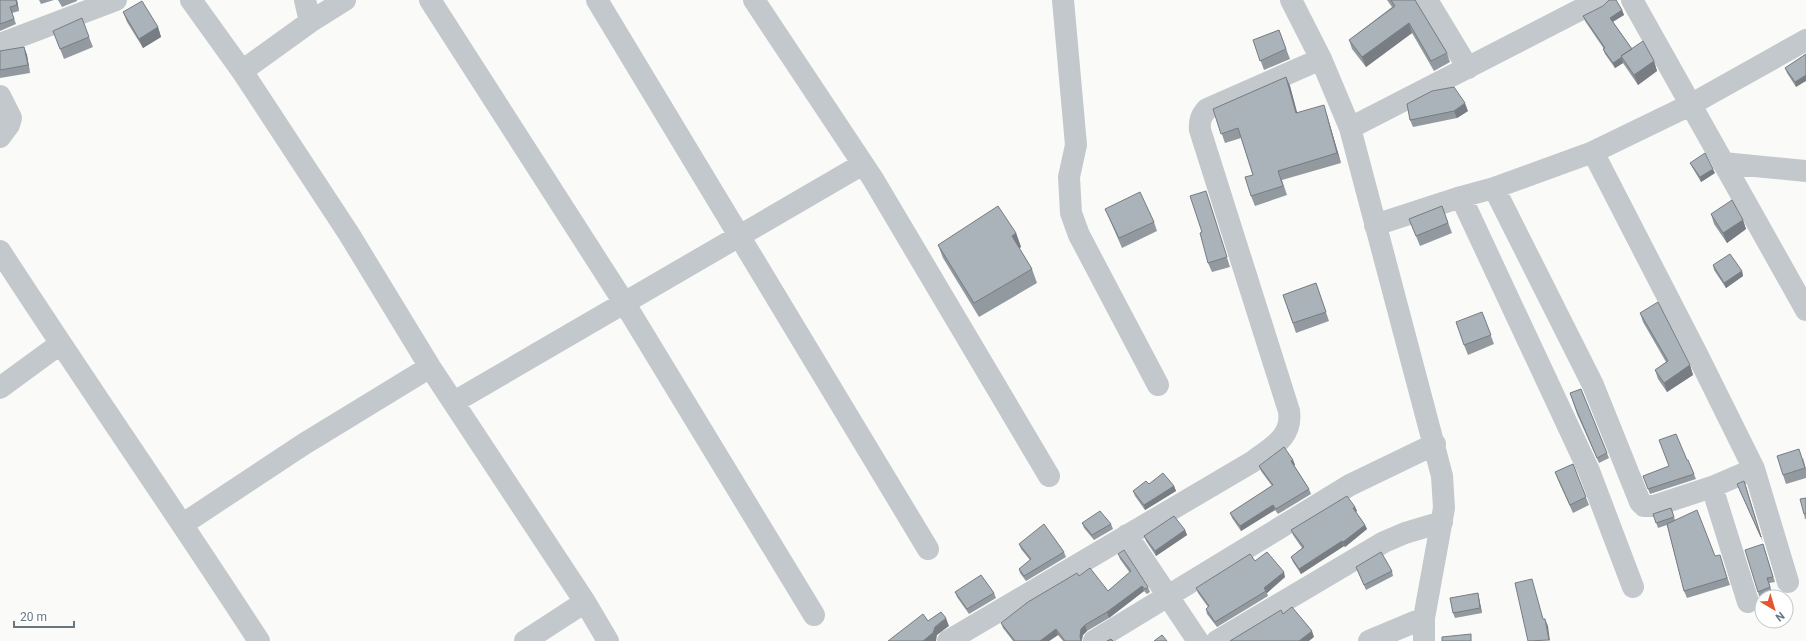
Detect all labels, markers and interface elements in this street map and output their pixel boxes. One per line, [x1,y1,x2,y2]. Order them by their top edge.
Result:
north arrow [1754,589,1794,629]
scale bar [14,603,74,629]
text: N [1773,609,1787,624]
text: 20 m [20,610,47,624]

